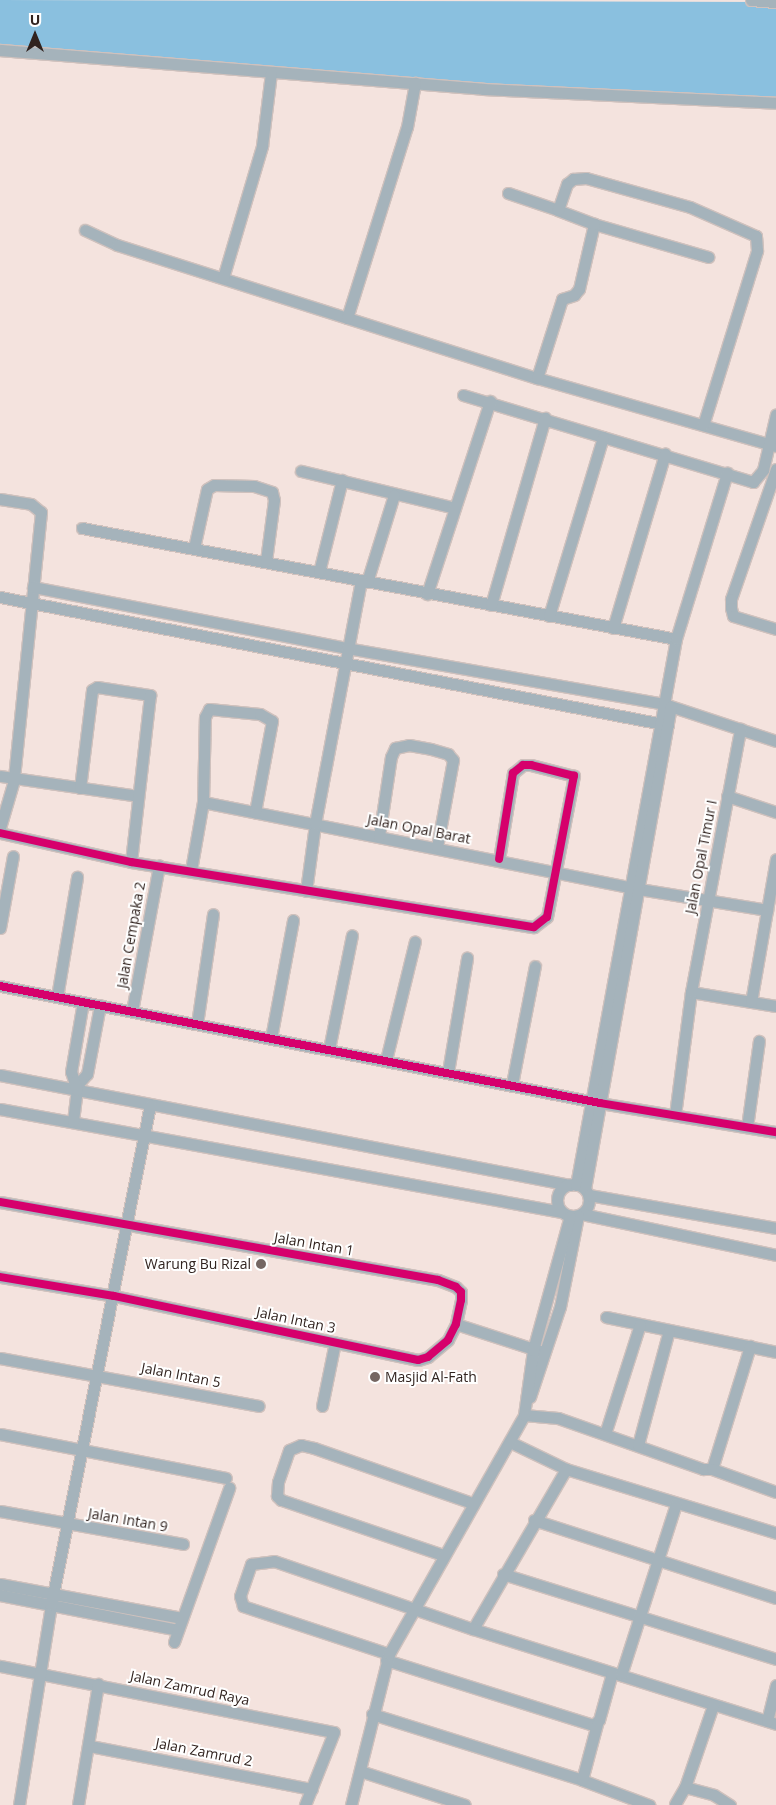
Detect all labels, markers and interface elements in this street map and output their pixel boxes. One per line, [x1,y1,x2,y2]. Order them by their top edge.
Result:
north arrow [10,10,60,60]
text: U [30,10,40,29]
street label: Jalan Opal Timur I [682,799,720,915]
street label: Jalan Opal Barat [366,811,472,847]
street label: Jalan Cempaka 2 [113,880,149,990]
street label: Jalan Intan 1 [273,1229,355,1259]
place label: Warung Bu Rizal [145,1256,251,1272]
marker: Warung Bu Rizal [255,1258,267,1270]
street label: Jalan Intan 3 [255,1303,337,1337]
street label: Jalan Intan 5 [140,1359,222,1391]
place label: Masjid Al-Fath [385,1369,477,1385]
marker: Masjid Al-Fath [369,1371,381,1383]
street label: Jalan Intan 9 [87,1505,169,1535]
street label: Jalan Zamrud Raya [129,1667,251,1709]
street label: Jalan Zamrud 2 [154,1734,254,1770]

